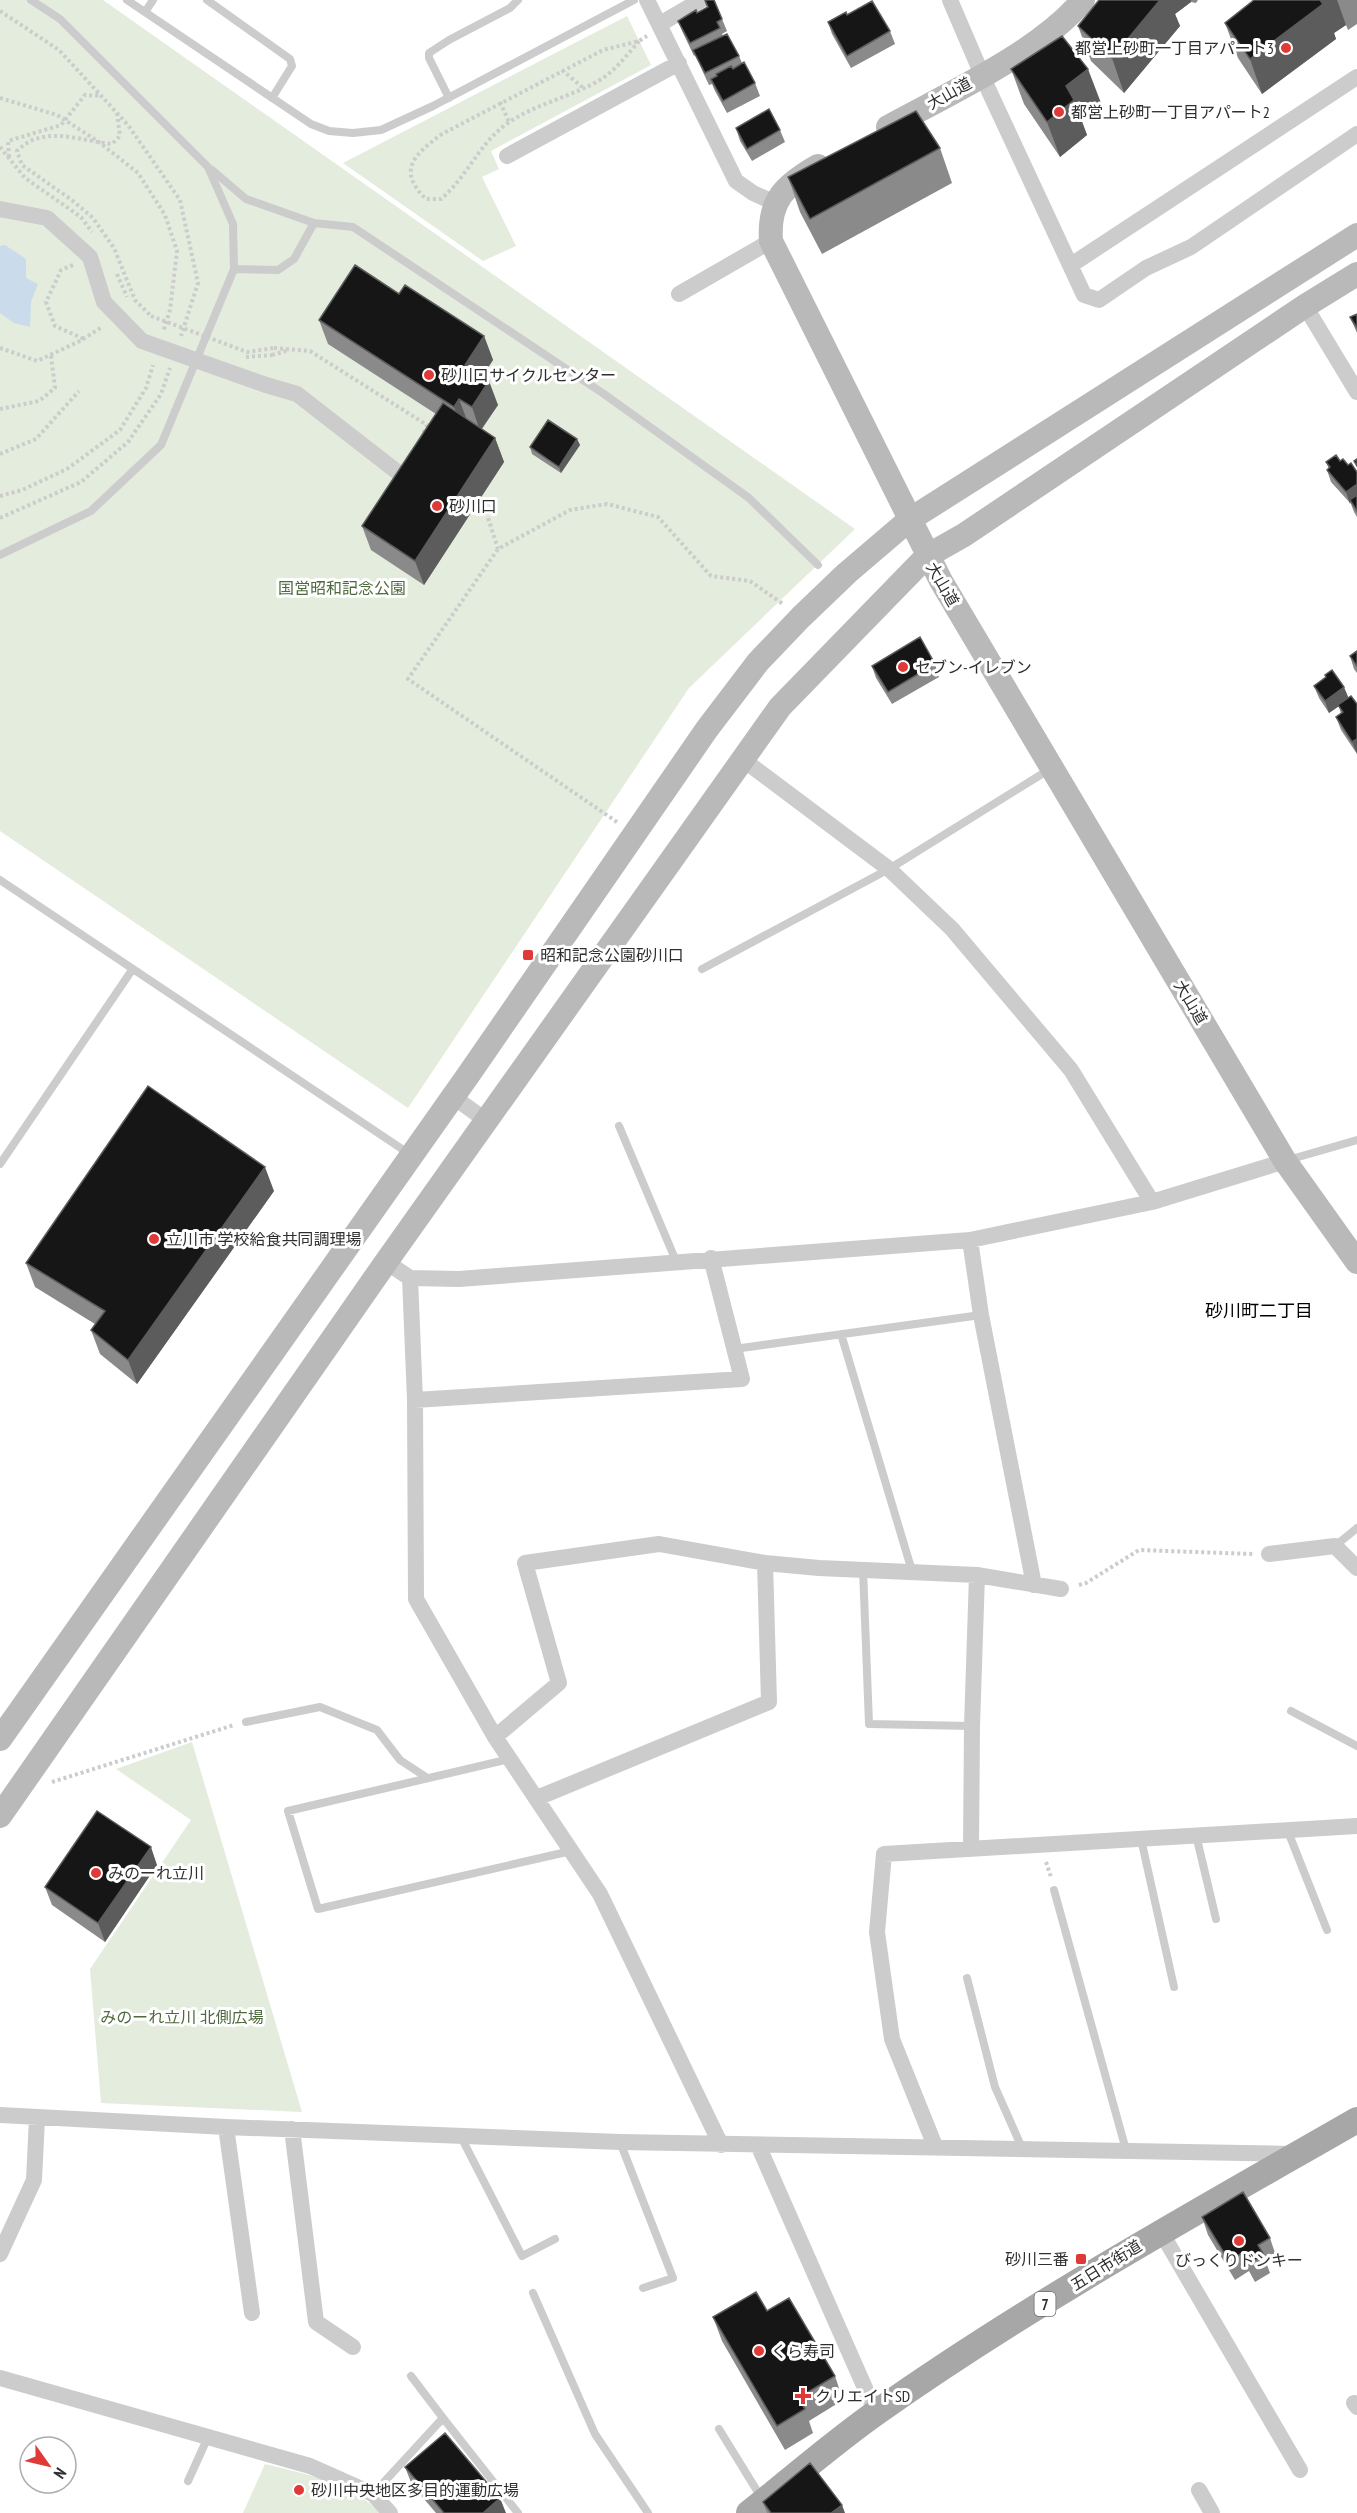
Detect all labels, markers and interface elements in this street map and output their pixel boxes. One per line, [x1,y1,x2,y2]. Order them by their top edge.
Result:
place label: 都営上砂町一丁目アパート3 [1075,38,1274,58]
marker: 都営上砂町一丁目アパート3 [1279,41,1293,55]
street label: 大山道 [923,73,975,113]
place label: 都営上砂町一丁目アパート2 [1071,102,1270,122]
marker: 都営上砂町一丁目アパート2 [1052,105,1066,119]
place label: 砂川口サイクルセンター [441,365,616,385]
marker: 砂川口サイクルセンター [422,368,436,382]
place label: 砂川口 [449,496,497,516]
marker: 砂川口 [430,499,444,513]
street label: 大山道 [922,558,964,610]
park label: 国営昭和記念公園 [278,578,406,598]
place label: セブン-イレブン [915,657,1032,677]
marker: セブン-イレブン [896,660,910,674]
place label: 昭和記念公園砂川口 [540,945,684,965]
marker: 昭和記念公園砂川口 [521,948,535,962]
street label: 大山道 [1170,976,1212,1028]
place label: 立川市 学校給食共同調理場 [166,1229,361,1249]
marker: 立川市 学校給食共同調理場 [147,1232,161,1246]
district label: 砂川町二丁目 [1205,1299,1313,1322]
place label: みのーれ立川 [108,1863,204,1883]
marker: みのーれ立川 [89,1866,103,1880]
park label: みのーれ立川 北側広場 [100,2007,264,2027]
marker: びっくりドンキー [1232,2234,1246,2248]
street label: 五日市街道 [1067,2235,1145,2295]
place label: 砂川三番 [1005,2249,1069,2269]
place label: びっくりドンキー [1175,2250,1303,2270]
marker: 砂川三番 [1074,2252,1088,2266]
road number: 7 [1034,2292,1056,2316]
place label: くら寿司 [771,2341,835,2361]
marker: くら寿司 [752,2344,766,2358]
place label: クリエイトSD [815,2386,910,2406]
marker: クリエイトSD [796,2389,810,2403]
north arrow [18,2435,78,2495]
text: N [50,2464,71,2483]
place label: 砂川中央地区多目的運動広場 [311,2480,519,2500]
marker: 砂川中央地区多目的運動広場 [292,2483,306,2497]

